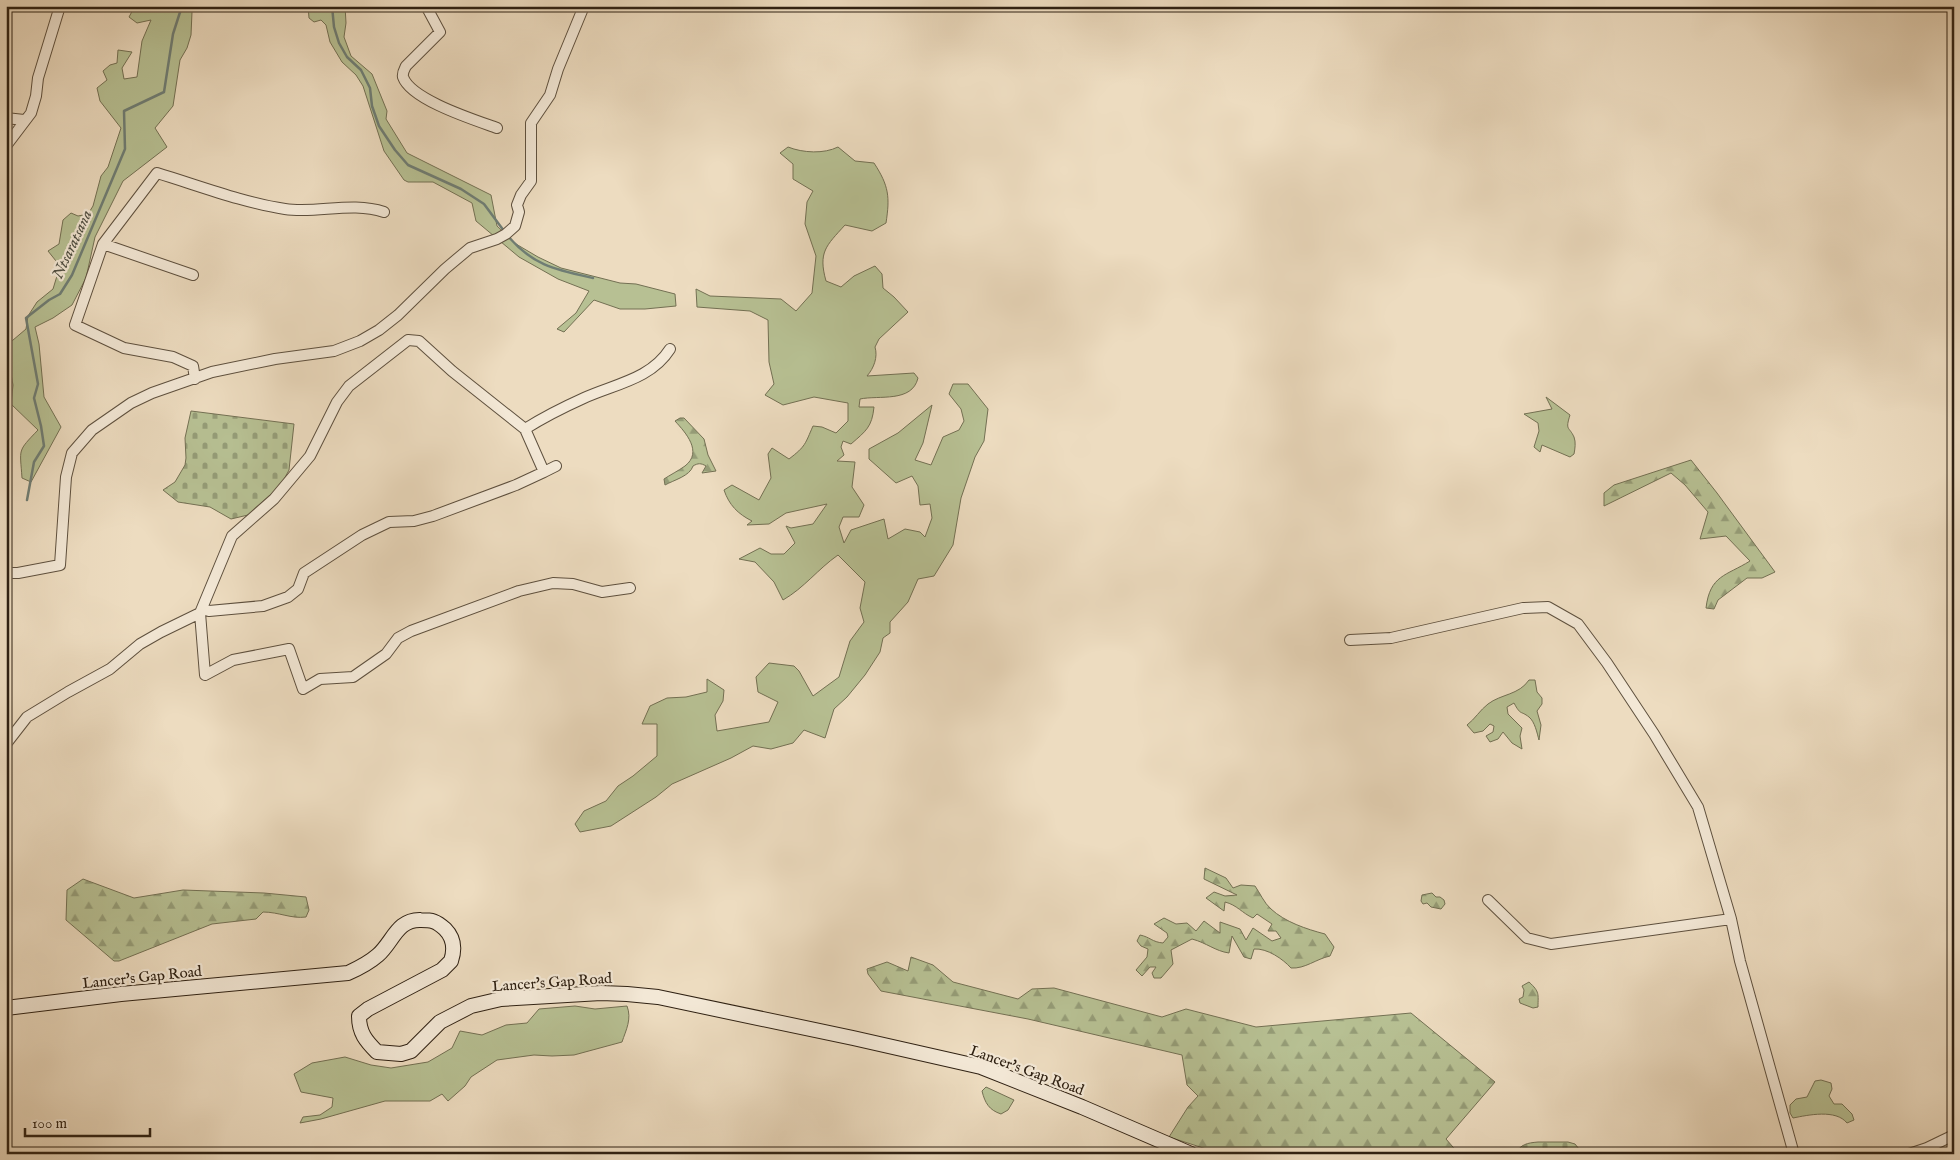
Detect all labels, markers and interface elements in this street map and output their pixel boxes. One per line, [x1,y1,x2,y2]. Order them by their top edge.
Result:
water label: Ntsaratsana [48,207,97,282]
street label: Lancer's Gap Road [81,962,204,993]
street label: Lancer's Gap Road [491,969,614,996]
street label: Lancer's Gap Road [967,1041,1088,1100]
scale bar [25,1105,150,1137]
text: 100 m [32,1114,68,1133]

